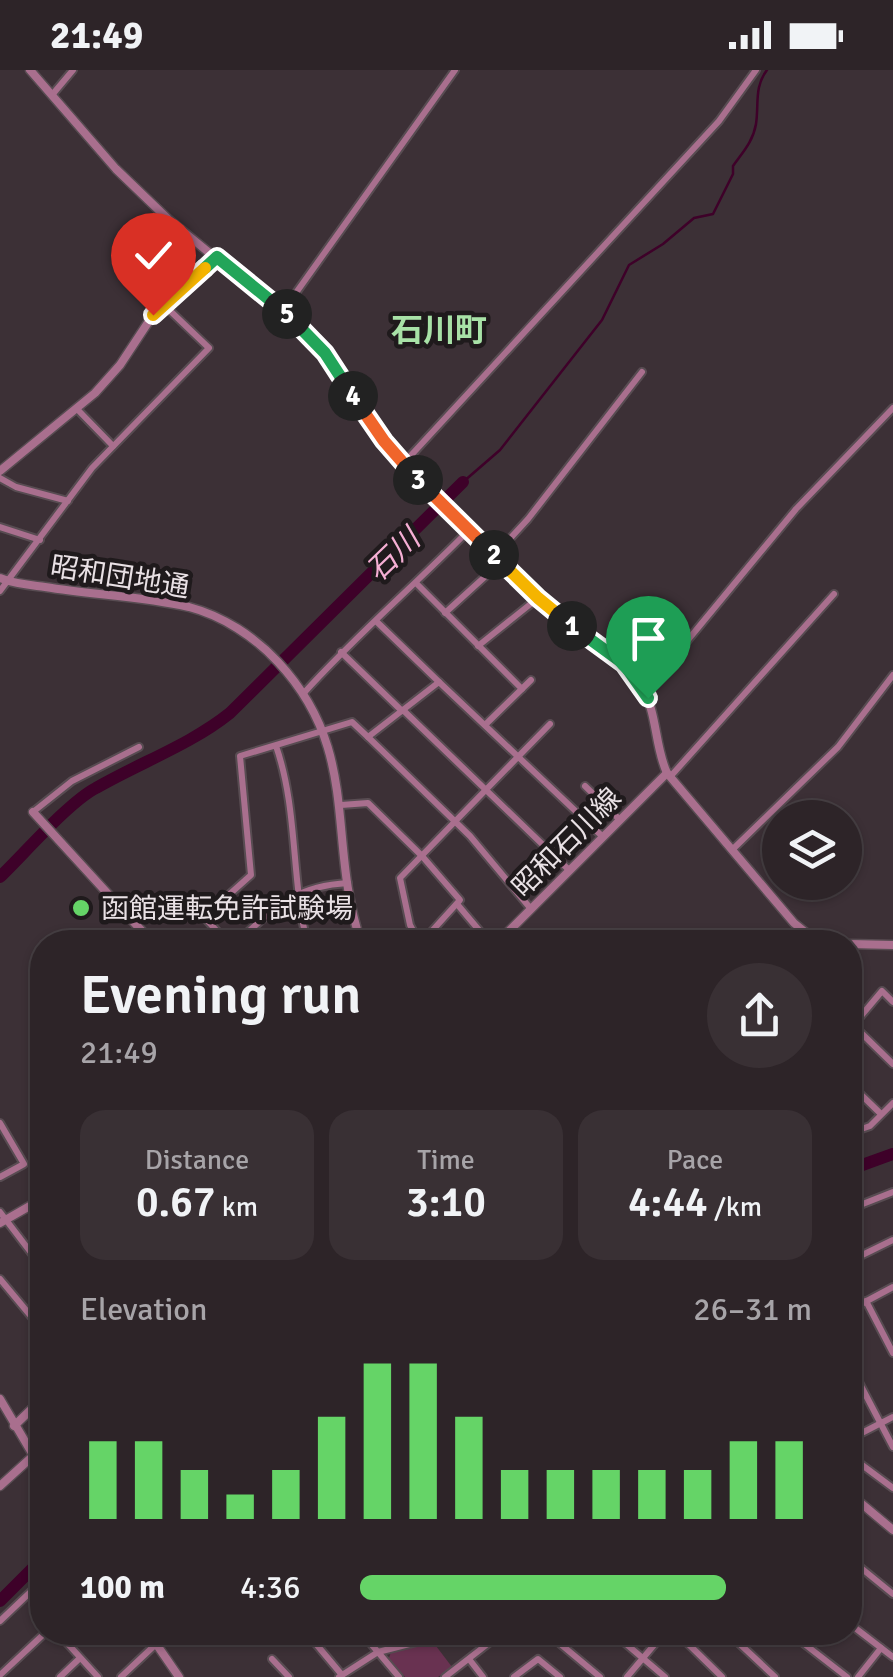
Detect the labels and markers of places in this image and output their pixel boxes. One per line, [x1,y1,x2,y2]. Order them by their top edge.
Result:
pin [111,213,196,316]
pin: 5 [262,289,312,339]
pin: 4 [328,371,378,421]
pin: 3 [393,455,443,505]
pin: 2 [469,530,519,580]
pin [606,596,691,699]
pin: 1 [547,601,597,651]
place label: 函館運転免許試験場 [101,892,353,926]
marker: 函館運転免許試験場 [70,897,92,919]

